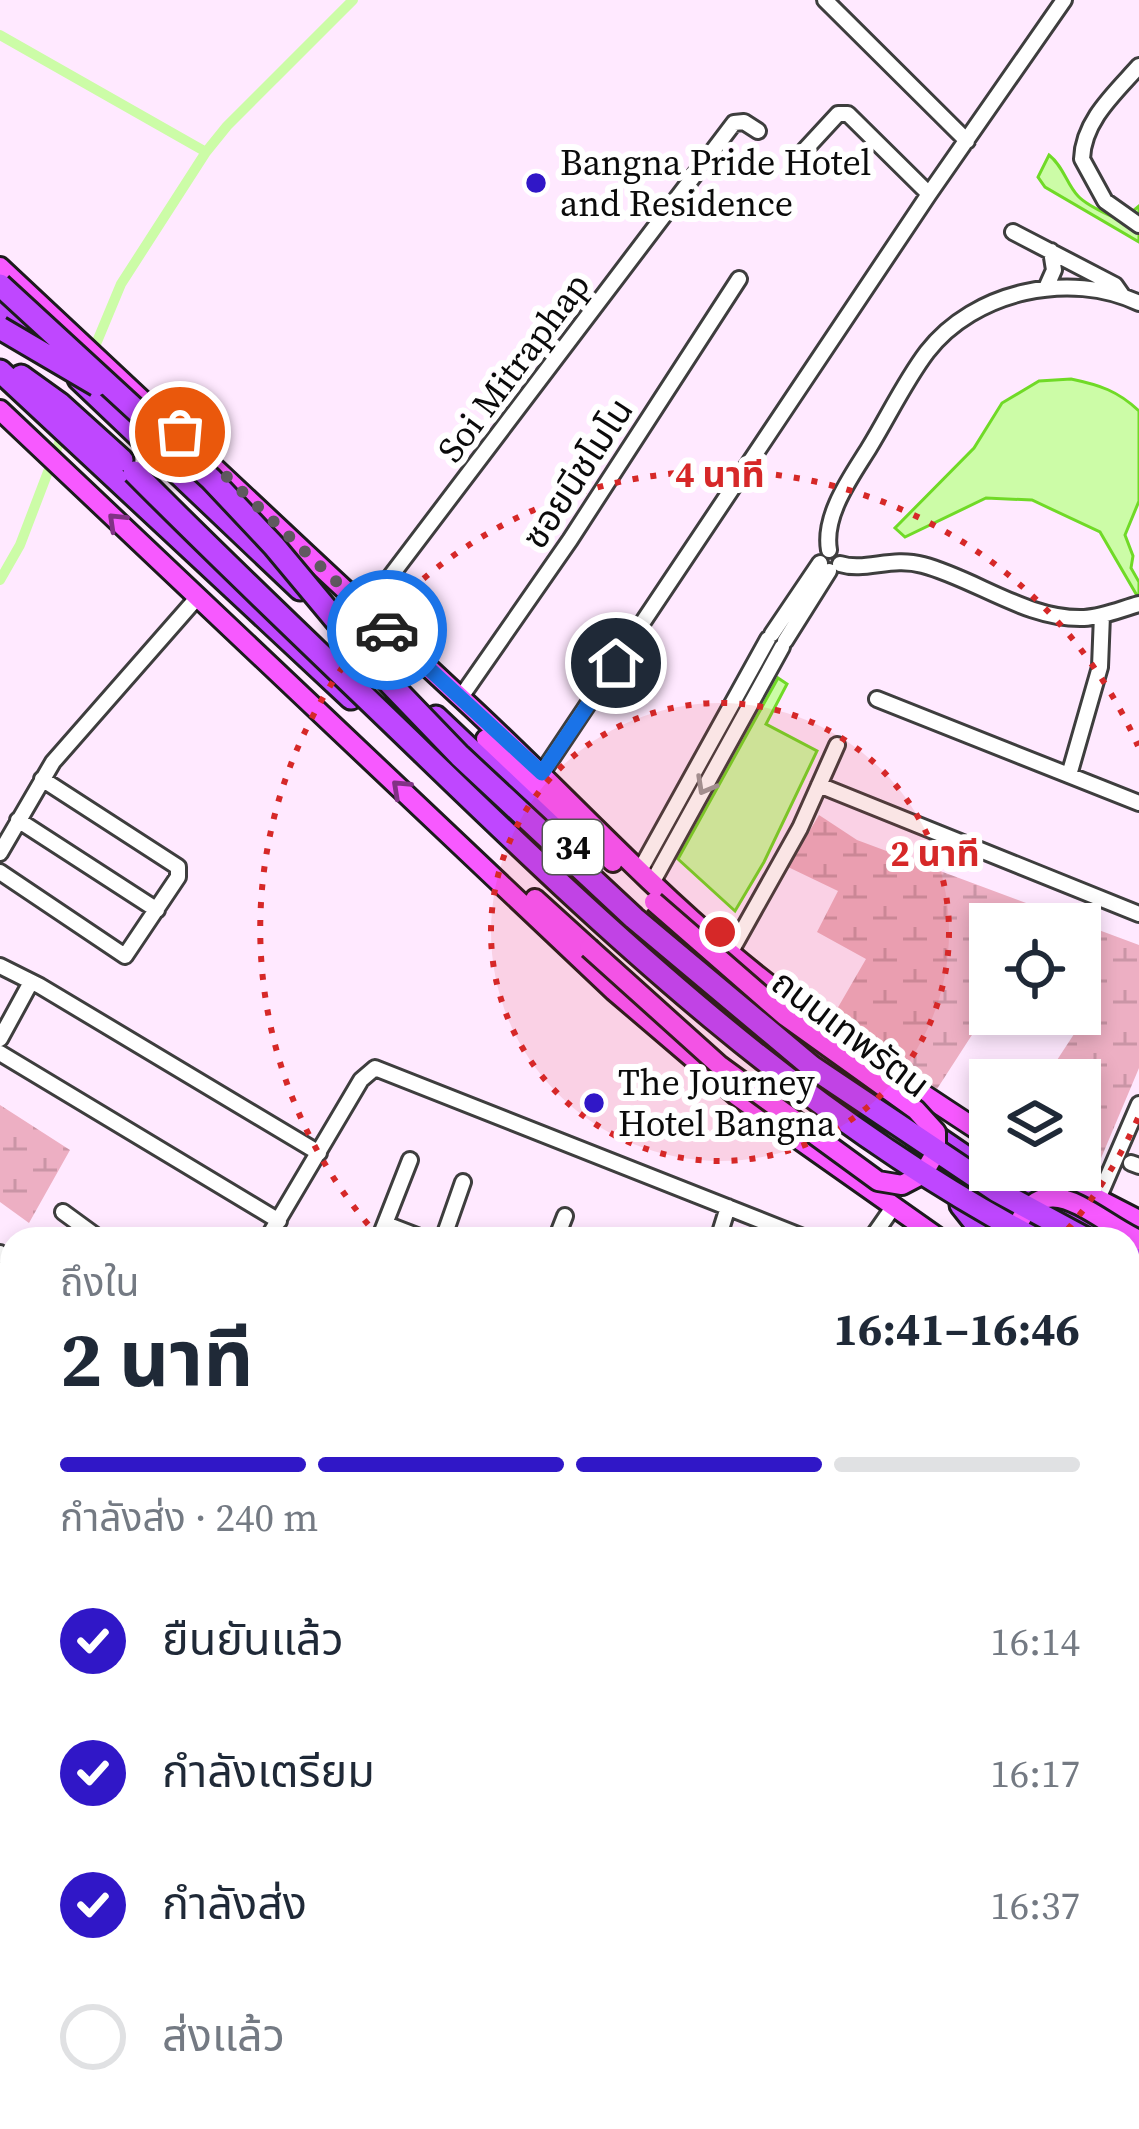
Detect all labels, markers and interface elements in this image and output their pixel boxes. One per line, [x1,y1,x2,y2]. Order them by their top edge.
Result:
place label: Bangna Pride Hotel and Residence [560,138,871,228]
marker: Bangna Pride Hotel and Residence [523,170,549,196]
street label: Soi Mitraphap [426,263,601,472]
pin [129,381,231,483]
street label: ซอยนีชโมโน [511,389,644,558]
icon: bag [147,399,213,465]
text: 4 นาที [675,450,765,499]
one-way arrow [108,514,130,536]
courier [327,570,447,690]
icon: car [354,597,420,663]
pin [565,612,667,714]
icon: home [583,630,649,696]
one-way arrow [696,774,719,795]
one-way arrow [392,781,414,803]
road number: 34 [543,820,603,874]
text: 2 นาที [890,829,980,878]
map controls [969,903,1101,1191]
button: locate [969,903,1101,1035]
centre of rings [699,911,741,953]
street label: ถนนเทพรัตน [762,958,940,1109]
place label: The Journey Hotel Bangna [618,1058,836,1148]
button: layers [969,1059,1101,1191]
marker: The Journey Hotel Bangna [581,1090,607,1116]
text: ถึงใน [60,1256,139,1309]
text: 16:41–16:46 [834,1298,1080,1360]
text: 2 นาที [60,1305,254,1412]
text: กำลังส่ง · 240 m [60,1491,318,1544]
icon: check [60,1608,126,1674]
text: ยืนยันแล้ว [162,1608,344,1670]
text: 16:14 [990,1615,1080,1668]
icon: check [60,1740,126,1806]
text: กำลังเตรียม [162,1740,375,1802]
text: 16:17 [990,1747,1080,1800]
icon: check [60,1872,126,1938]
text: กำลังส่ง [162,1872,307,1934]
text: 16:37 [990,1879,1080,1932]
text: ส่งแล้ว [162,2004,285,2066]

